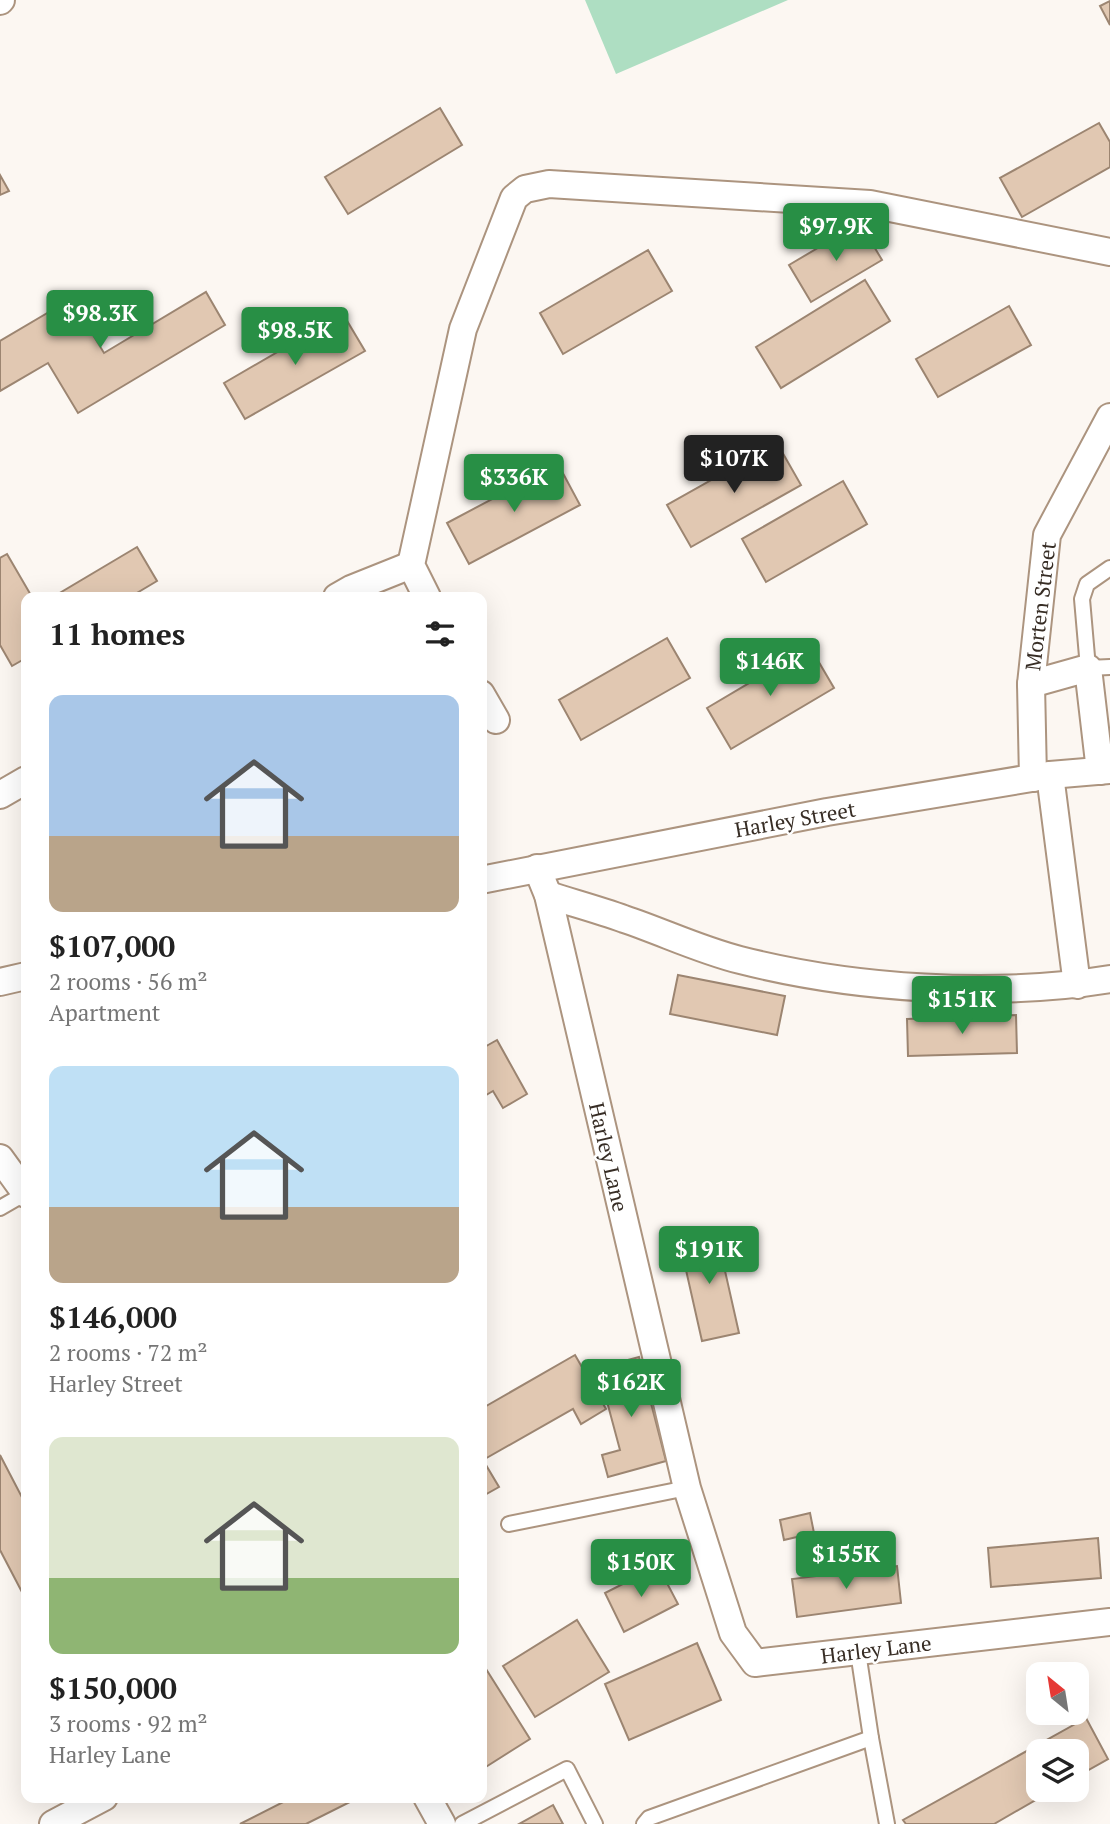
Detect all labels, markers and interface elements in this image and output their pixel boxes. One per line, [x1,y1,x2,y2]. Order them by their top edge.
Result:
pin: $97.9K [779,204,893,263]
text: $97.9K [799,210,873,241]
pin: $98.3K [43,290,157,350]
text: $98.3K [62,297,138,328]
pin: $98.5K [238,308,352,367]
text: $98.5K [257,314,333,345]
pin: $107K [685,435,783,495]
text: $107K [700,442,768,473]
pin: $336K [465,454,563,514]
text: $336K [480,461,548,492]
street label: Morten Street [1018,540,1062,672]
text: 11 homes [49,614,185,654]
icon: filters [421,615,459,653]
pin: $146K [721,638,819,698]
text: $146K [736,645,804,676]
icon: home [191,741,317,867]
street label: Harley Street [732,795,858,843]
text: $107,000 [49,926,175,966]
text: 2 rooms · 56 m² [49,966,208,997]
pin: $151K [913,976,1011,1036]
text: $151K [928,983,996,1014]
text: Apartment [49,997,160,1028]
street label: Harley Lane [583,1100,635,1214]
icon: home [191,1112,317,1238]
pin: $191K [660,1226,758,1286]
text: $191K [675,1233,743,1264]
text: $146,000 [49,1297,177,1337]
text: 2 rooms · 72 m² [49,1337,208,1368]
pin: $162K [582,1360,680,1419]
text: $162K [597,1366,665,1397]
text: Harley Street [49,1368,183,1399]
icon: home [191,1483,317,1609]
pin: $155K [797,1532,895,1591]
text: $155K [812,1538,880,1569]
pin: $150K [592,1540,690,1599]
text: $150K [607,1546,675,1577]
street label: Harley Lane [819,1628,933,1670]
north arrow [1026,1662,1088,1726]
map controls [1026,1662,1089,1802]
text: $150,000 [49,1668,177,1708]
text: 3 rooms · 92 m² [49,1708,208,1739]
text: Harley Lane [49,1739,171,1770]
button: layers [1026,1739,1089,1802]

